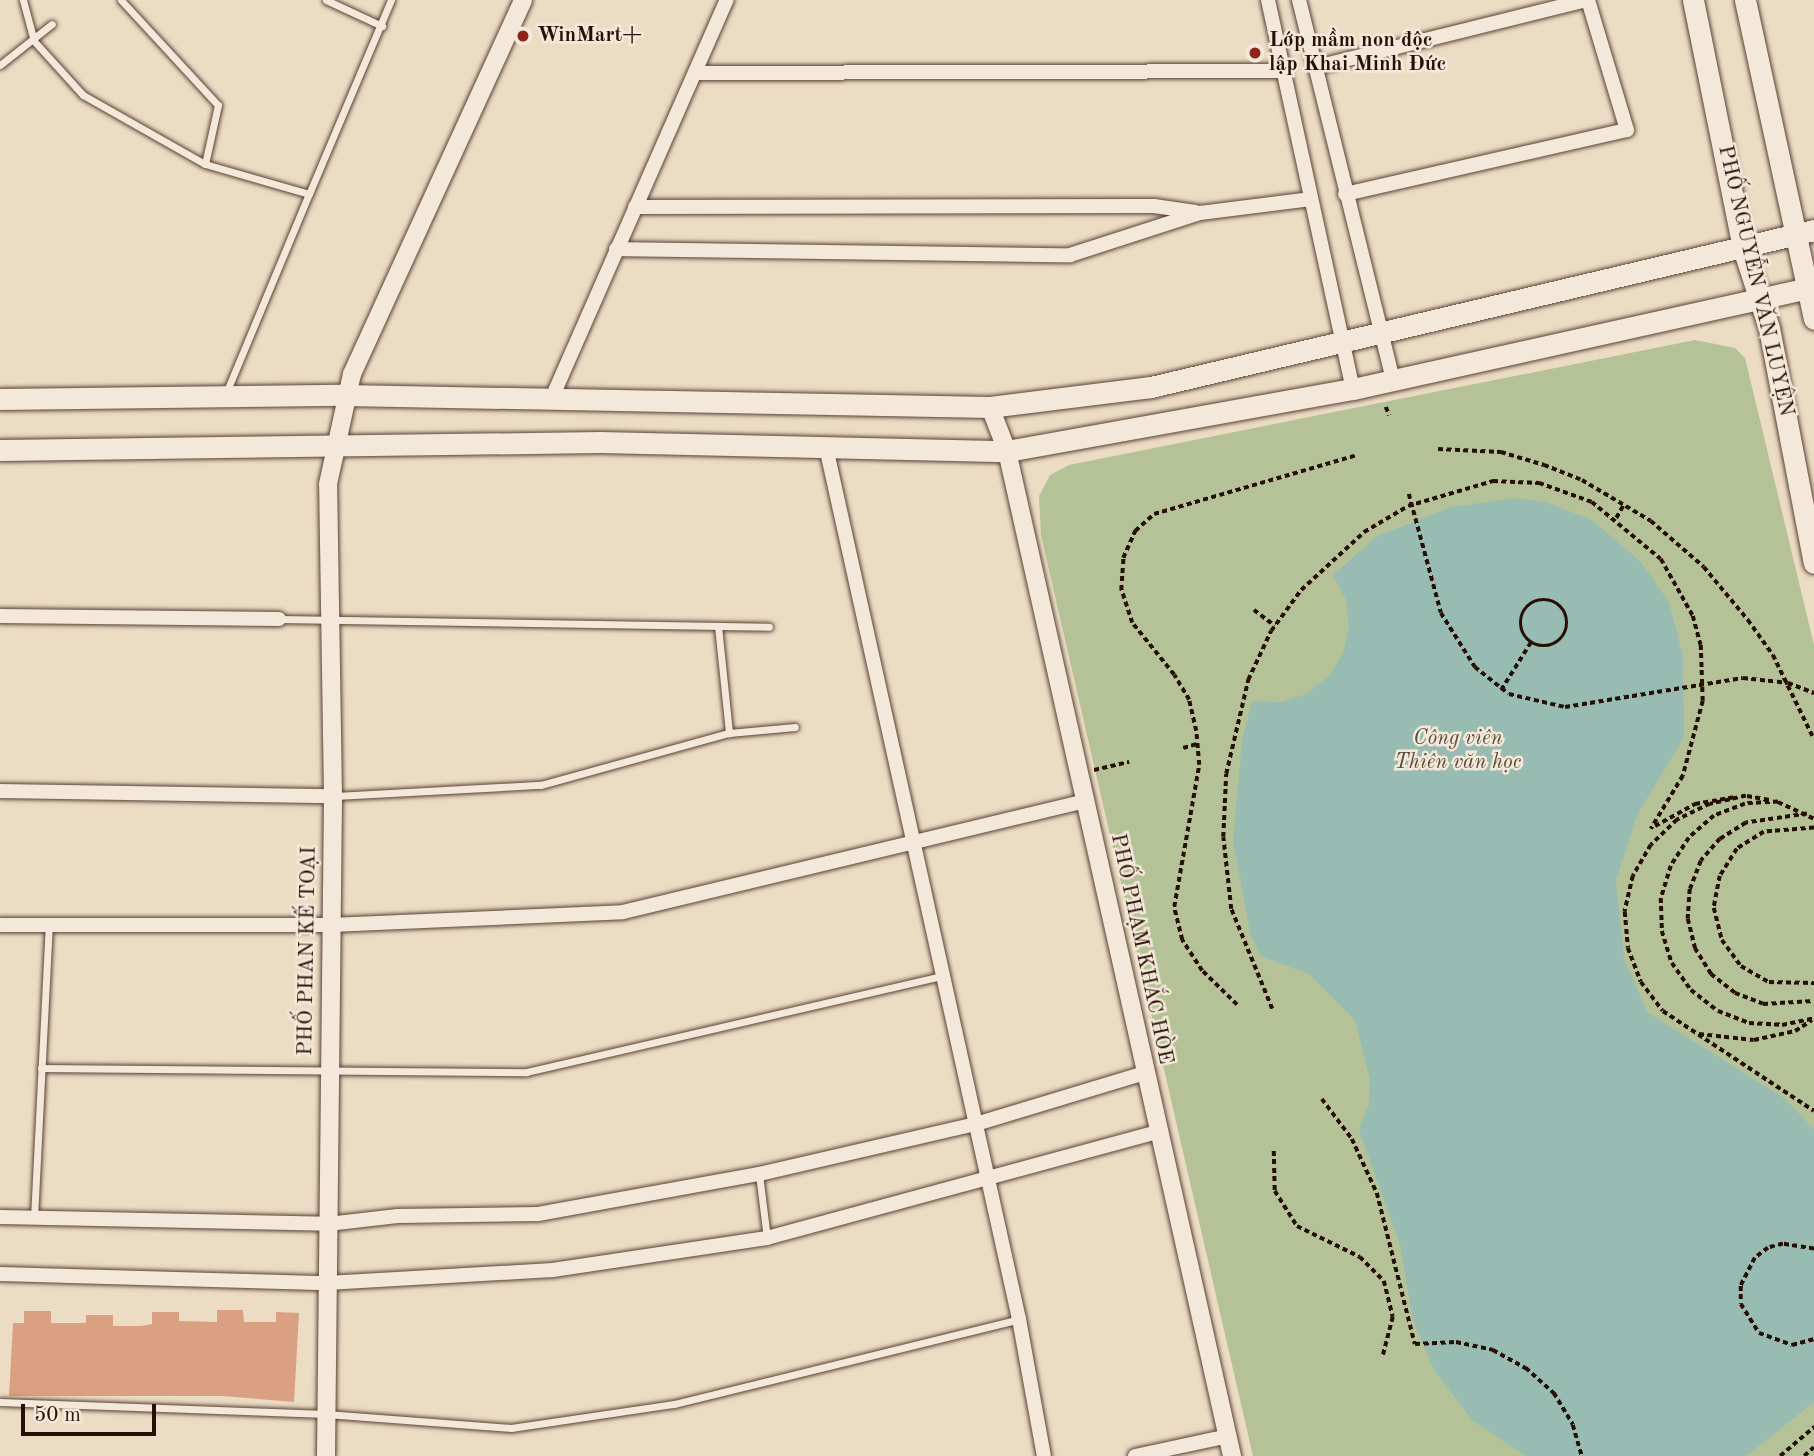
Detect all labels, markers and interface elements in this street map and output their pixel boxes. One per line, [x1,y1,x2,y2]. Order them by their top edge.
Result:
place label: WinMart+ [537,23,642,49]
marker: WinMart+ [515,28,531,44]
place label: Lớp mầm non độc lập Khai Minh Đức [1269,28,1446,78]
marker: Lớp mầm non độc lập Khai Minh Đức [1247,45,1263,61]
street label: PHỐ NGUYỄN VĂN LUYỆN [1712,143,1798,419]
park label: Công viên Thiên văn học [1394,726,1522,776]
street label: PHỐ PHẠM KHẮC HÒE [1104,831,1178,1067]
street label: PHỐ PHAN KẾ TOẠI [294,846,322,1056]
scale bar [24,1390,159,1434]
text: 50 m [34,1405,81,1426]

